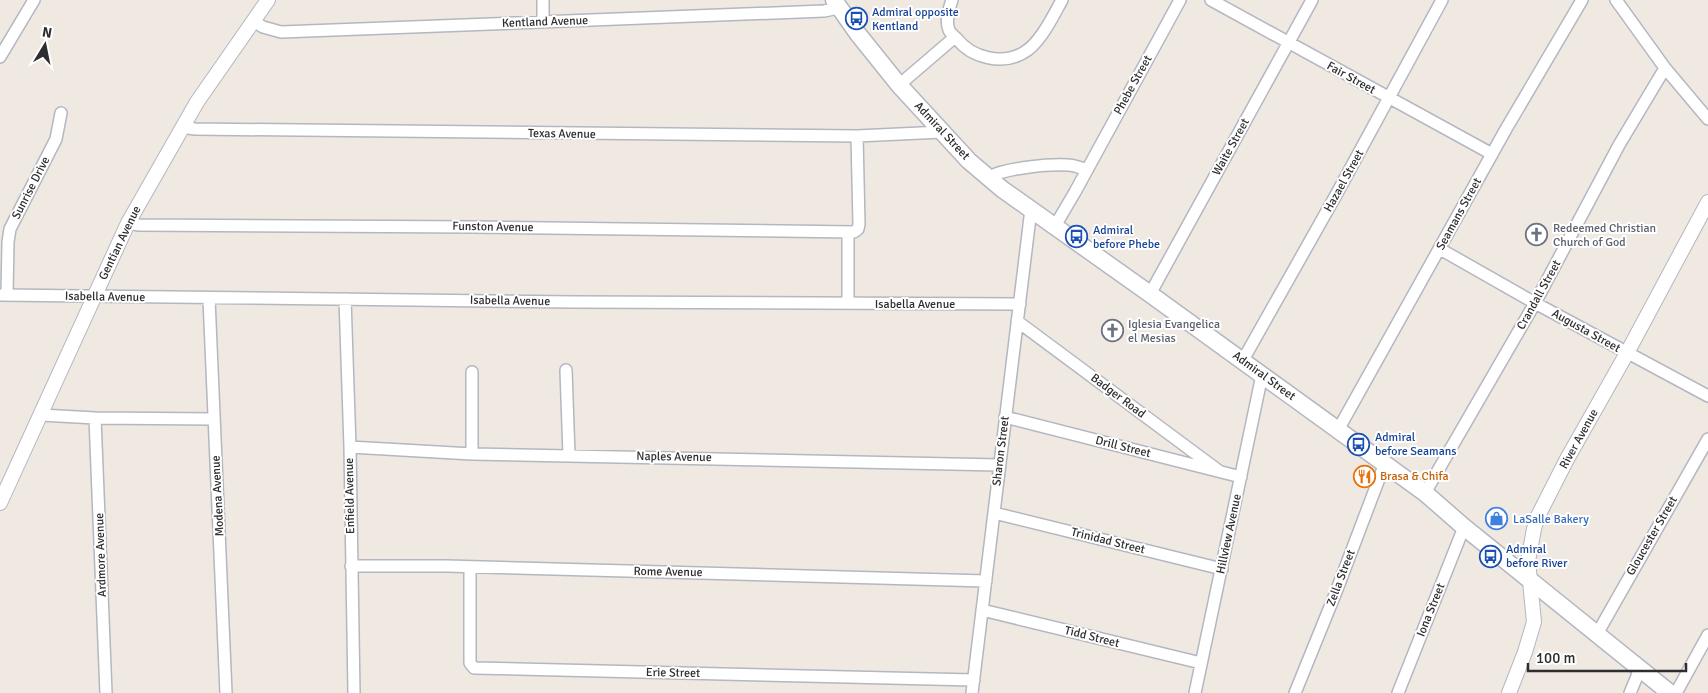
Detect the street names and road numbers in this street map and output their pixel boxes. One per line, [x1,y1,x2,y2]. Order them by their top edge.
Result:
street label: Kentland Avenue [502,13,588,31]
street label: Phebe Street [1111,53,1155,117]
street label: Fair Street [1324,58,1378,98]
street label: Admiral Street [911,99,973,163]
street label: Waite Street [1209,116,1253,178]
street label: Texas Avenue [528,126,596,142]
street label: Hazael Street [1321,147,1367,215]
street label: Sunrise Drive [9,154,53,222]
street label: Seamans Street [1433,175,1485,253]
street label: Gentian Avenue [96,203,144,283]
street label: Funston Avenue [452,219,534,235]
street label: Crandall Street [1514,257,1564,333]
street label: Isabella Avenue [65,289,145,305]
street label: Isabella Avenue [470,293,550,309]
street label: Isabella Avenue [875,297,955,312]
street label: Augusta Street [1549,306,1623,356]
street label: Admiral Street [1230,348,1298,404]
street label: Badger Road [1088,371,1148,421]
street label: River Avenue [1556,406,1602,472]
street label: Sharon Street [989,415,1013,487]
street label: Drill Street [1094,433,1152,461]
street label: Naples Avenue [636,449,712,465]
street label: Modena Avenue [208,455,228,537]
street label: Enfield Avenue [342,458,358,534]
street label: Hillview Avenue [1213,493,1245,575]
street label: Gloucester Street [1623,494,1681,578]
street label: Ardmore Avenue [92,513,110,597]
street label: Trinidad Street [1069,525,1147,557]
street label: Zella Street [1323,548,1359,608]
street label: Rome Avenue [633,564,703,580]
street label: Iona Street [1413,581,1449,639]
street label: Tidd Street [1063,623,1121,651]
street label: Erie Street [646,665,700,681]

